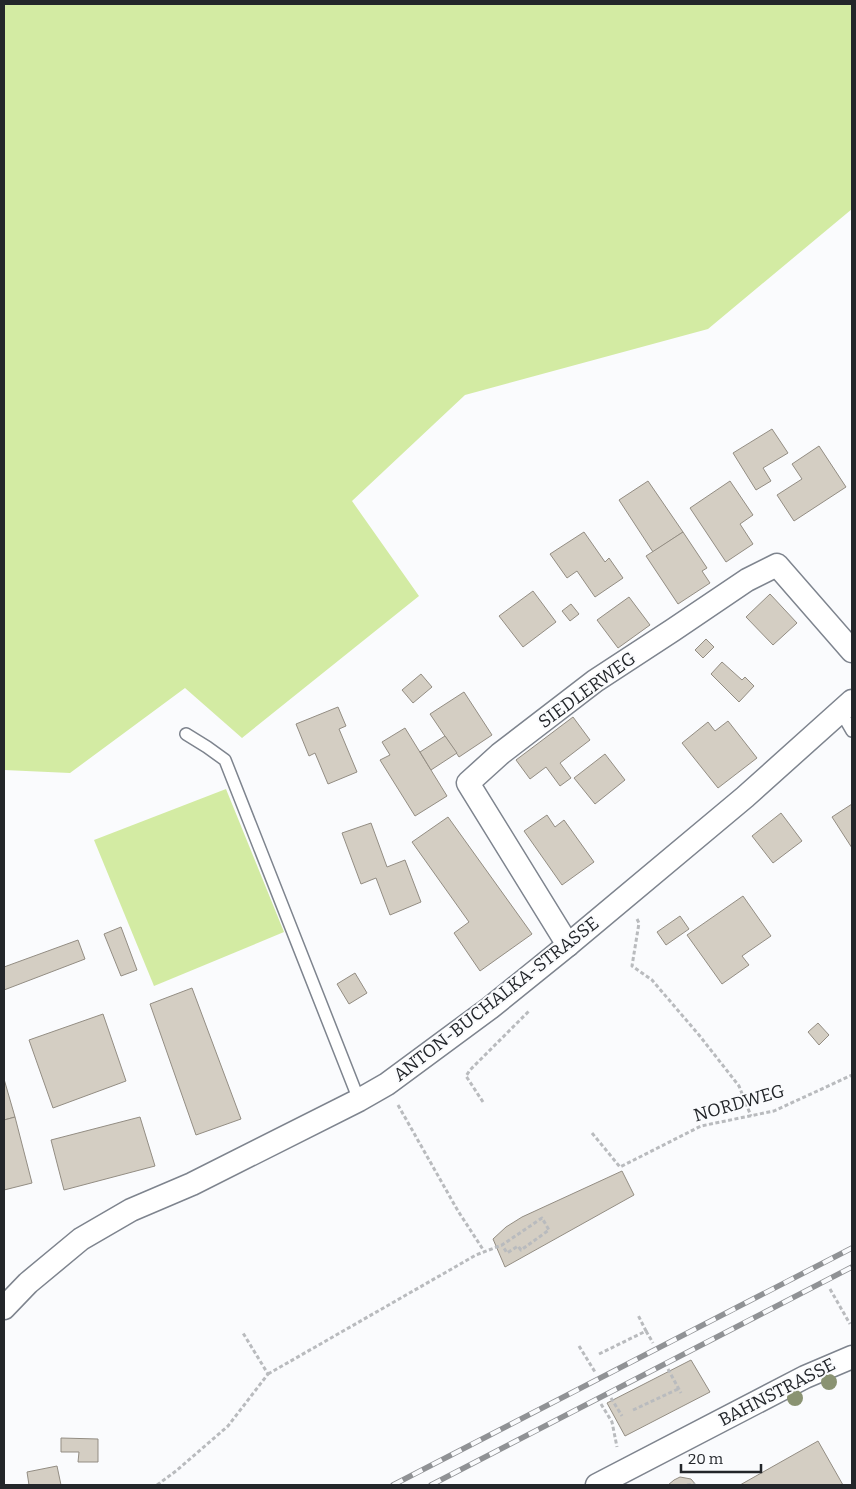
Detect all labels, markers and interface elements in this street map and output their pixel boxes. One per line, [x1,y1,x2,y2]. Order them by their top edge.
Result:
street label: SIEDLERWEG [534,647,640,733]
street label: ANTON-BUCHALKA-STRASSE [389,912,603,1086]
street label: NORDWEG [691,1080,787,1126]
street label: BAHNSTRASSE [715,1353,839,1431]
scale bar [681,1442,761,1474]
text: 20 m [688,1450,724,1468]

